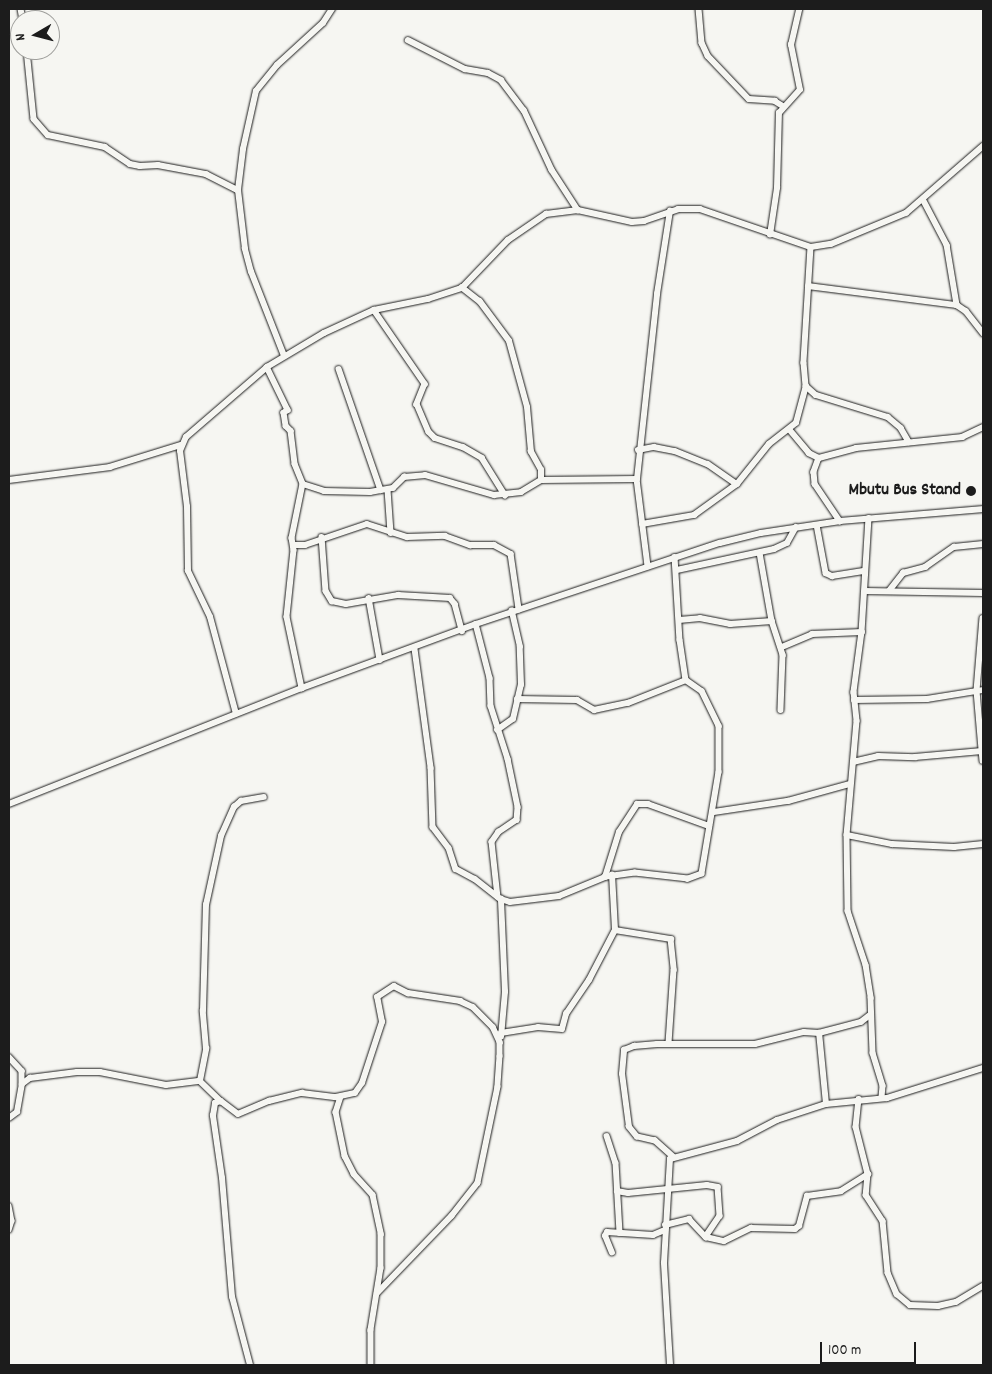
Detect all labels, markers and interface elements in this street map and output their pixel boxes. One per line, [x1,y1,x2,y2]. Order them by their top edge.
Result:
north arrow [10,10,60,60]
text: N [11,32,32,42]
place label: Mbutu Bus Stand [849,480,961,502]
marker: Mbutu Bus Stand [965,485,977,497]
scale bar [822,1332,918,1364]
text: 100 m [828,1340,861,1362]

